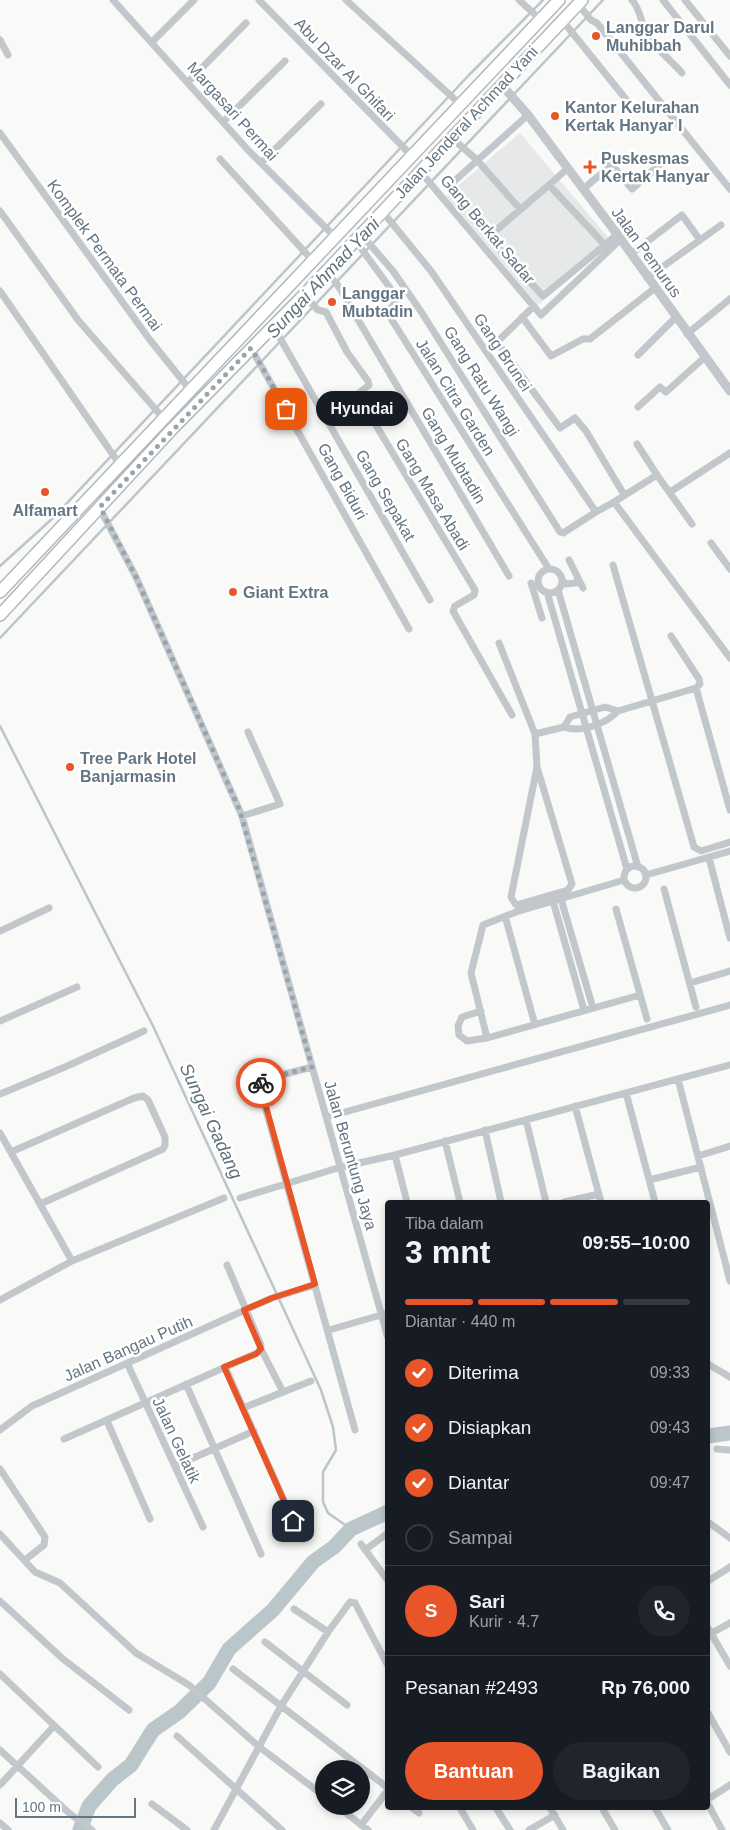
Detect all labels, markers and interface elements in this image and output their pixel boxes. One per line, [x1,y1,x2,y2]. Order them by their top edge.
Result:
street label: Abu Dzar Al Ghifari [291,15,398,124]
place label: Langgar Darul Muhibbah [606,19,714,54]
marker: Langgar Darul Muhibbah [590,30,602,42]
street label: Jalan Jenderal Achmad Yani [391,43,541,202]
street label: Margasari Permai [184,59,281,164]
place label: Kantor Kelurahan Kertak Hanyar I [565,99,699,134]
marker: Kantor Kelurahan Kertak Hanyar I [549,110,561,122]
place label: Puskesmas Kertak Hanyar [601,150,710,185]
marker: Puskesmas Kertak Hanyar [583,160,597,174]
street label: Gang Berkat Sadar [437,171,539,288]
street label: Komplek Permata Permai [44,177,165,334]
street label: Jalan Pemurus [608,204,685,300]
water label: Sungai Ahmad Yani [262,213,384,342]
place label: Langgar Mubtadin [342,285,413,320]
marker: Langgar Mubtadin [326,296,338,308]
street label: Gang Brunei [470,310,535,394]
street label: Gang Ratu Wangi [441,323,522,439]
street label: Jalan Citra Garden [413,336,498,459]
pin [265,388,307,430]
callout: Hyundai [316,392,408,426]
icon: bag [272,395,300,423]
text: Hyundai [330,400,394,417]
street label: Gang Mubtadin [418,404,489,507]
street label: Gang Masa Abadi [393,435,473,553]
street label: Gang Biduri [315,440,370,522]
street label: Gang Sepakat [353,447,419,544]
marker: Alfamart [39,486,51,498]
place label: Alfamart [13,502,78,519]
place label: Giant Extra [243,584,328,601]
marker: Giant Extra [227,586,239,598]
place label: Tree Park Hotel Banjarmasin [80,750,197,785]
marker: Tree Park Hotel Banjarmasin [64,761,76,773]
courier [236,1058,286,1108]
water label: Sungai Gadang [176,1060,246,1182]
icon: bike [247,1069,275,1097]
street label: Jalan Beruntung Jaya [321,1078,380,1232]
text: Tiba dalam [405,1215,484,1232]
text: 09:55–10:00 [582,1232,690,1253]
text: 3 mnt [405,1234,490,1270]
street label: Jalan Bangau Putih [61,1312,195,1384]
text: Diantar · 440 m [405,1313,515,1330]
icon: check [405,1359,433,1387]
text: Diterima [448,1362,519,1383]
text: 09:33 [650,1364,690,1381]
street label: Jalan Gelatik [149,1395,204,1487]
icon: check [405,1414,433,1442]
text: Disiapkan [448,1417,531,1438]
text: 09:43 [650,1419,690,1436]
icon: check [405,1469,433,1497]
text: Diantar [448,1472,509,1493]
text: 09:47 [650,1474,690,1491]
pin [272,1500,314,1542]
icon: home [279,1507,307,1535]
text: Sampai [448,1527,512,1548]
button: phone [638,1585,690,1637]
text: Sari [469,1591,505,1612]
text: S [425,1600,437,1621]
text: Kurir · 4.7 [469,1613,539,1630]
text: Pesanan #2493 [405,1677,538,1698]
text: Rp 76,000 [601,1677,690,1698]
button: Bantuan [405,1742,543,1800]
button: Bagikan [553,1742,690,1800]
map controls [315,1760,370,1815]
button: layers [315,1760,370,1815]
scale bar [15,1795,136,1818]
text: 100 m [22,1799,61,1815]

